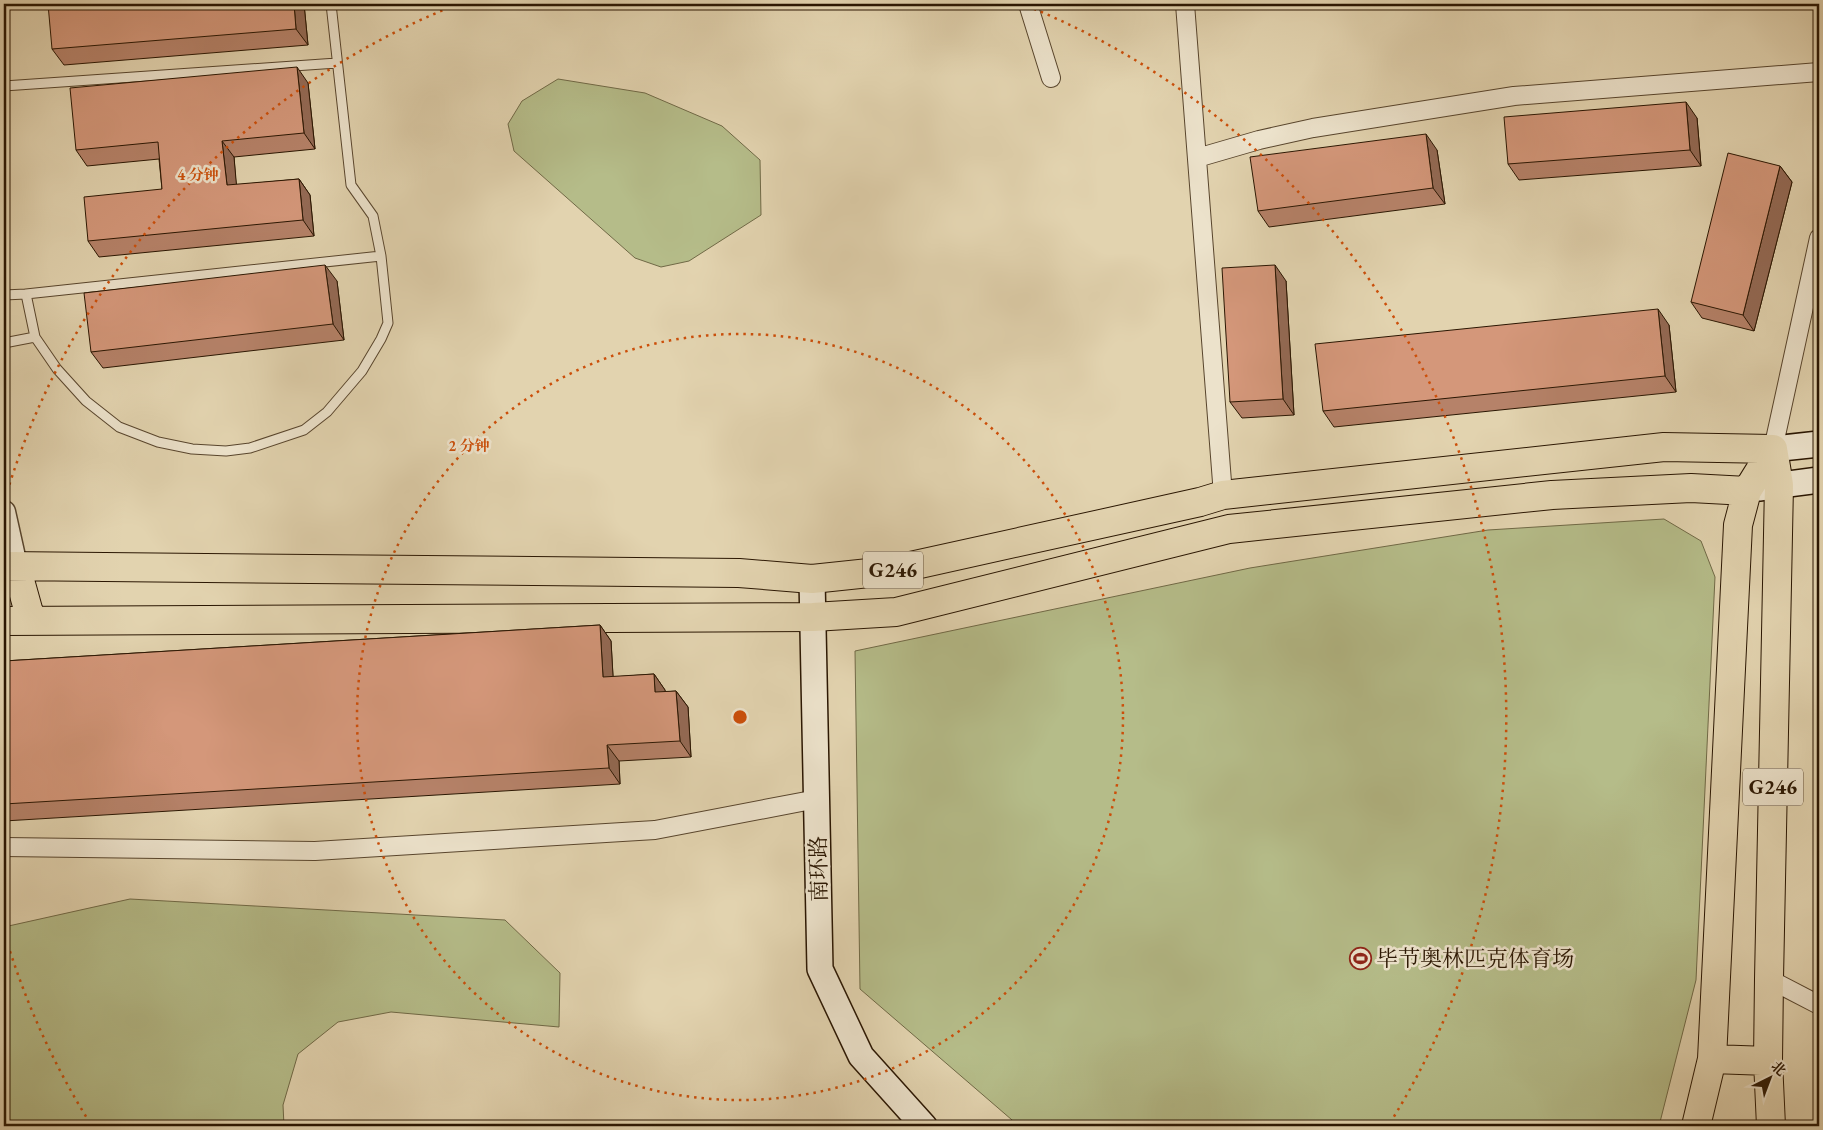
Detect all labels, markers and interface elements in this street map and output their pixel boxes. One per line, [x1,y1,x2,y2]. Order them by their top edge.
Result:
text: 4 分钟 [177,165,219,184]
text: 2 分钟 [448,436,490,455]
road number: G246 [863,552,923,588]
centre of rings [731,708,749,726]
road number: G246 [1743,769,1803,806]
street label: 南环路 [803,836,834,902]
place label: 毕节奥林匹克体育场 [1376,944,1574,973]
sports icon: 毕节奥林匹克体育场 [1348,946,1372,970]
north arrow [1746,1052,1796,1102]
text: 北 [1767,1057,1790,1080]

